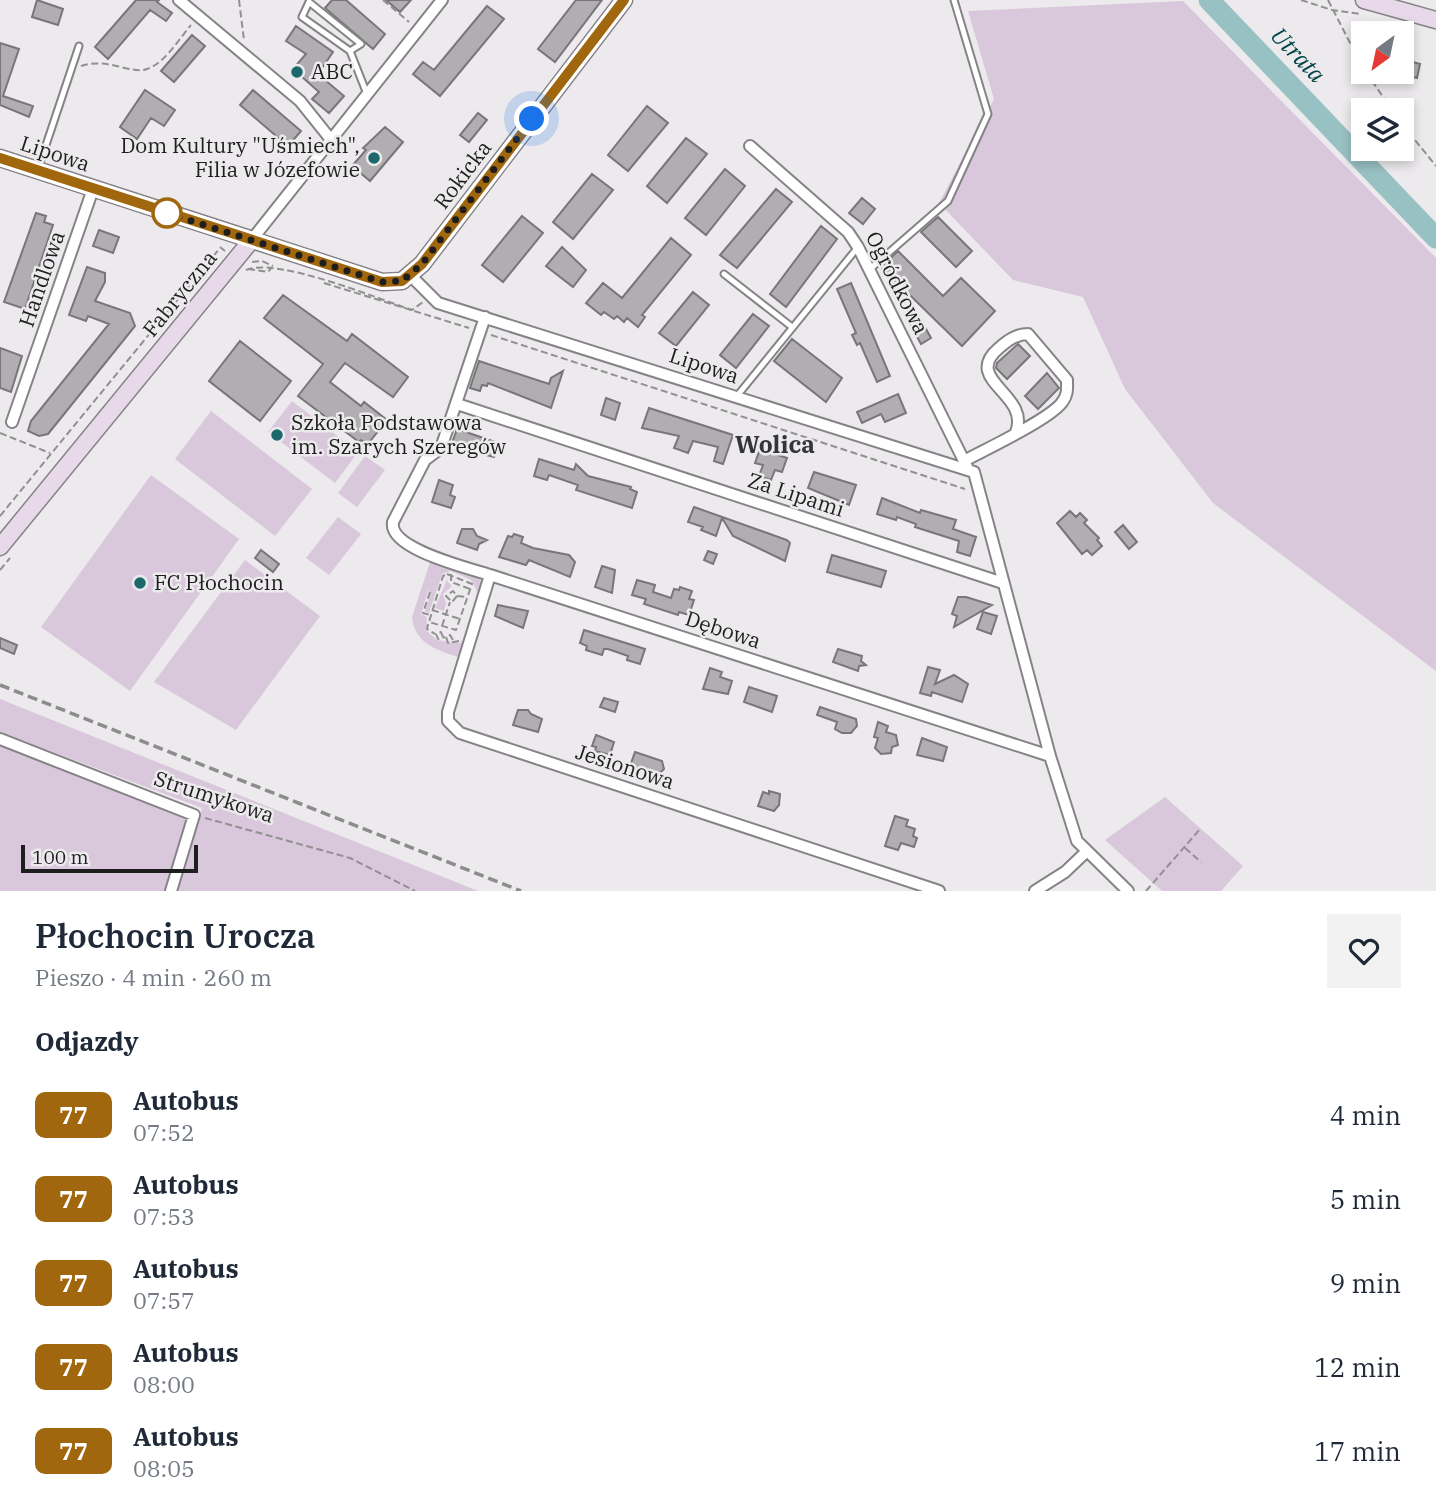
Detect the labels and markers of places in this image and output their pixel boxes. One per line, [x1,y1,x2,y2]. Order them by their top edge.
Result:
place label: ABC [311,57,353,85]
marker: ABC [289,64,305,80]
place label: Dom Kultury "Uśmiech", Filia w Józefowie [121,131,360,183]
marker: Dom Kultury "Uśmiech", Filia w Józefowie [366,150,382,166]
unlabelled marker [152,198,182,228]
place label: Szkoła Podstawowa im. Szarych Szeregów [291,408,507,460]
marker: Szkoła Podstawowa im. Szarych Szeregów [269,427,285,443]
place label: FC Płochocin [154,568,284,596]
marker: FC Płochocin [132,575,148,591]

